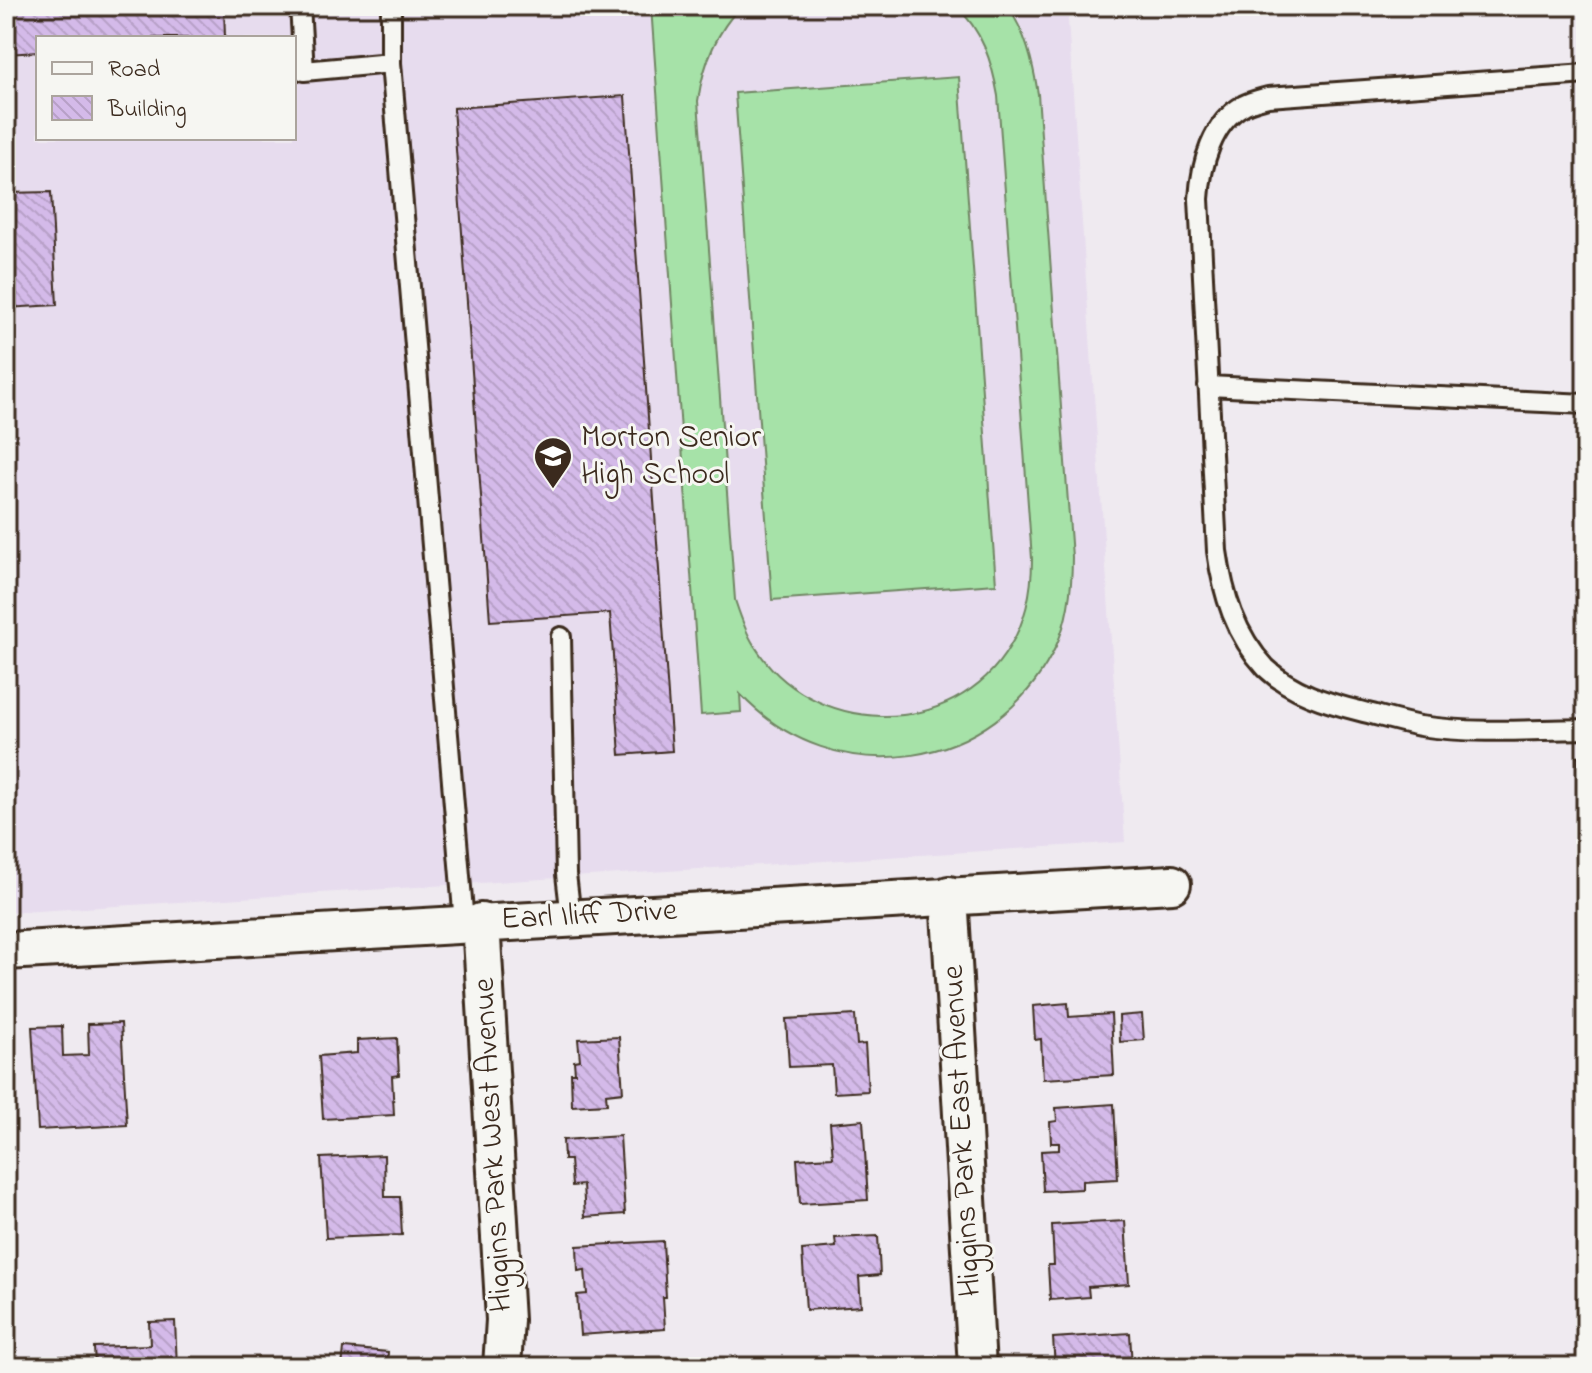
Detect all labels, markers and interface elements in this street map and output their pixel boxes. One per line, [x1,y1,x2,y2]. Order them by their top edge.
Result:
legend [36,36,296,140]
text: Road [108,53,161,88]
text: Building [107,93,187,128]
place label: Morton Senior High School [581,415,761,499]
school or university icon: Morton Senior High School [532,435,574,490]
street label: Earl Iliff Drive [500,888,679,944]
street label: Higgins Park East Avenue [931,963,995,1298]
street label: Higgins Park West Avenue [462,976,526,1313]

